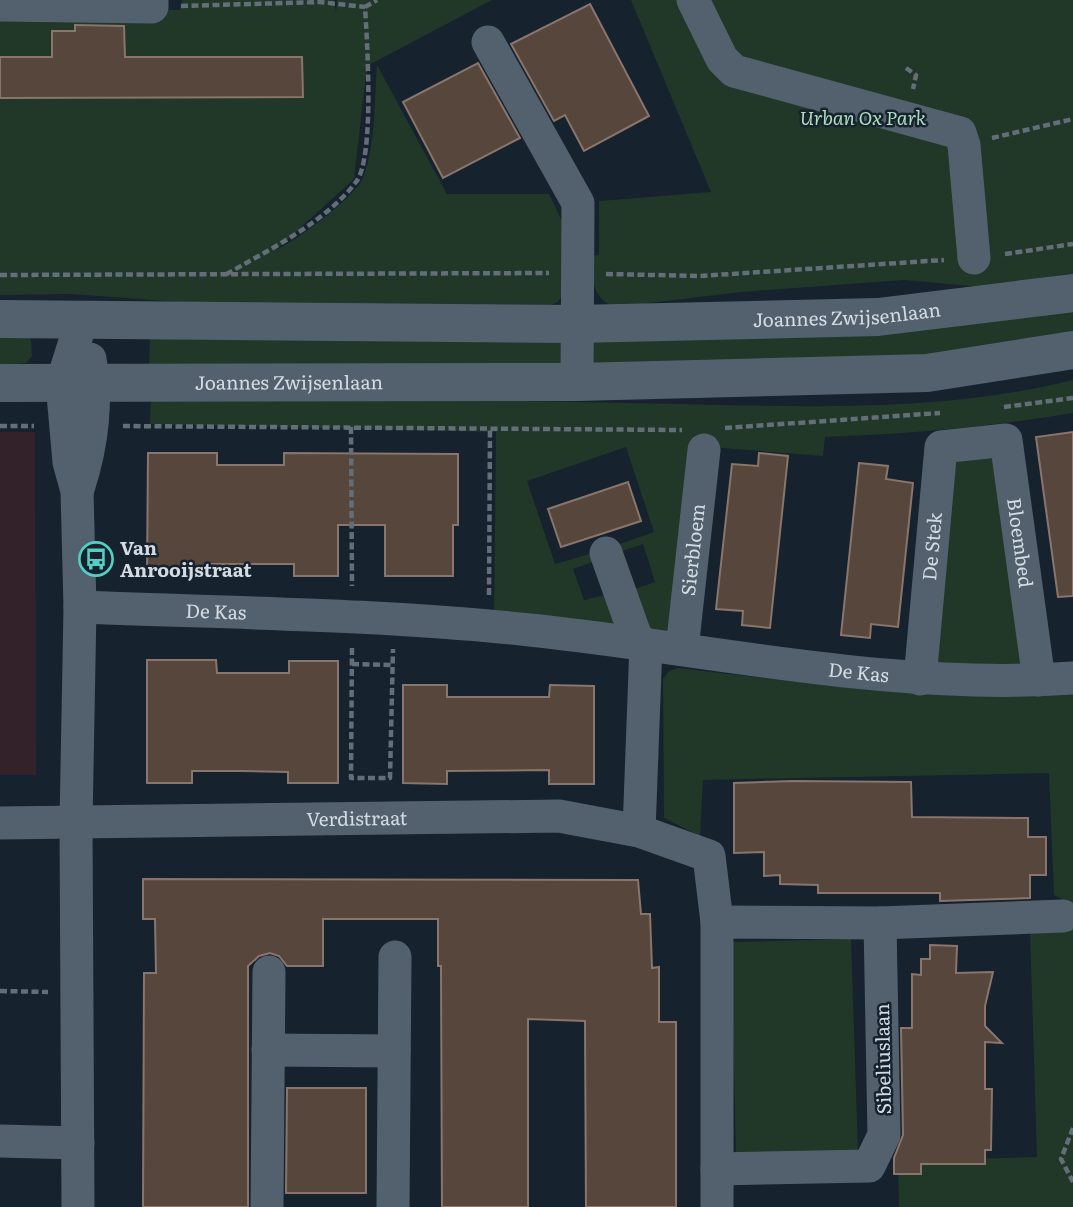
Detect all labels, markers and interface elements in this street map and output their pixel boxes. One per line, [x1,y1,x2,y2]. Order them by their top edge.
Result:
park label: Urban Ox Park [800,103,927,131]
street label: Joannes Zwijsenlaan [752,294,942,333]
street label: Joannes Zwijsenlaan [195,367,383,396]
street label: Bloembed [1001,496,1041,590]
street label: Sierbloem [673,502,711,597]
street label: De Stek [914,511,948,582]
place label: Van Anrooijstraat [120,533,252,583]
bus stop icon: Van Anrooijstraat [77,540,115,578]
street label: De Kas [185,596,247,626]
street label: De Kas [827,654,891,688]
street label: Verdistraat [306,803,408,832]
street label: Sibeliuslaan [867,1003,897,1115]

